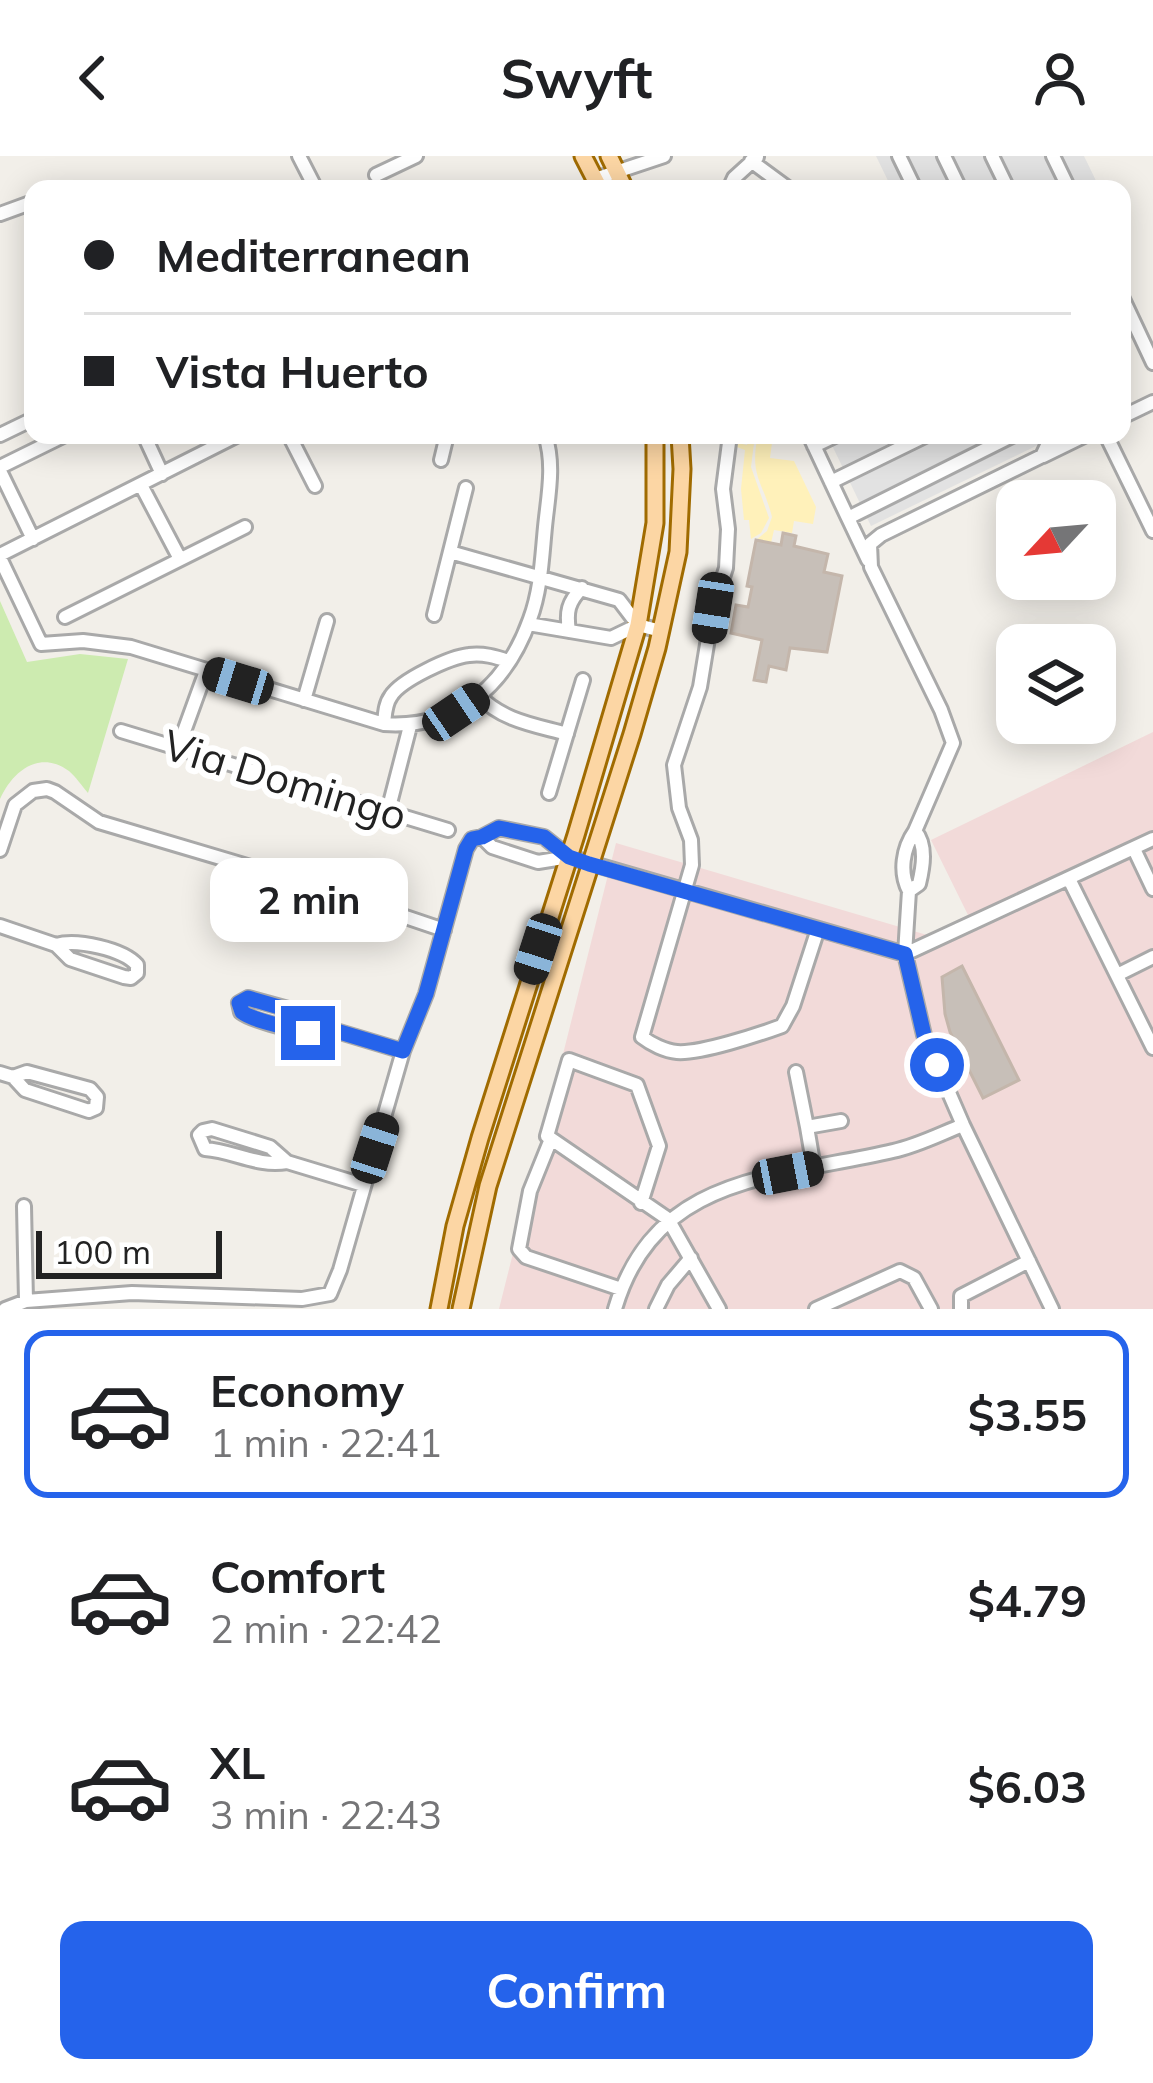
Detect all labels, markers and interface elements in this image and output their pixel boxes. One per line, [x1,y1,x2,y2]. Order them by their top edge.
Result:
text: Swyft [500,44,653,112]
icon: back [60,45,126,111]
icon: person [1027,45,1093,111]
text: Mediterranean [156,227,471,283]
text: Vista Huerto [156,343,429,399]
north arrow [996,480,1116,600]
map controls [996,480,1116,744]
car [690,570,736,646]
button: layers [996,624,1116,744]
car [198,653,278,709]
car [416,677,496,747]
street label: Via Domingo [157,717,413,842]
callout: 2 min [209,859,407,943]
text: 2 min [258,875,360,924]
car [510,909,566,989]
route end [281,1006,335,1060]
route start [910,1038,964,1092]
car [347,1108,403,1188]
car [749,1148,827,1198]
scale bar [36,1225,222,1278]
text: 100 m [54,1231,151,1272]
icon: car [66,1360,174,1468]
text: Economy [210,1362,404,1418]
text: $3.55 [968,1386,1087,1442]
text: 1 min · 22:41 [210,1418,442,1467]
icon: car [66,1546,174,1654]
text: Comfort [210,1548,385,1604]
text: $4.79 [968,1572,1087,1628]
text: 2 min · 22:42 [210,1604,442,1653]
icon: car [66,1732,174,1840]
text: XL [210,1734,265,1790]
text: $6.03 [968,1758,1087,1814]
text: 3 min · 22:43 [210,1790,442,1839]
button: Confirm [60,1921,1093,2059]

